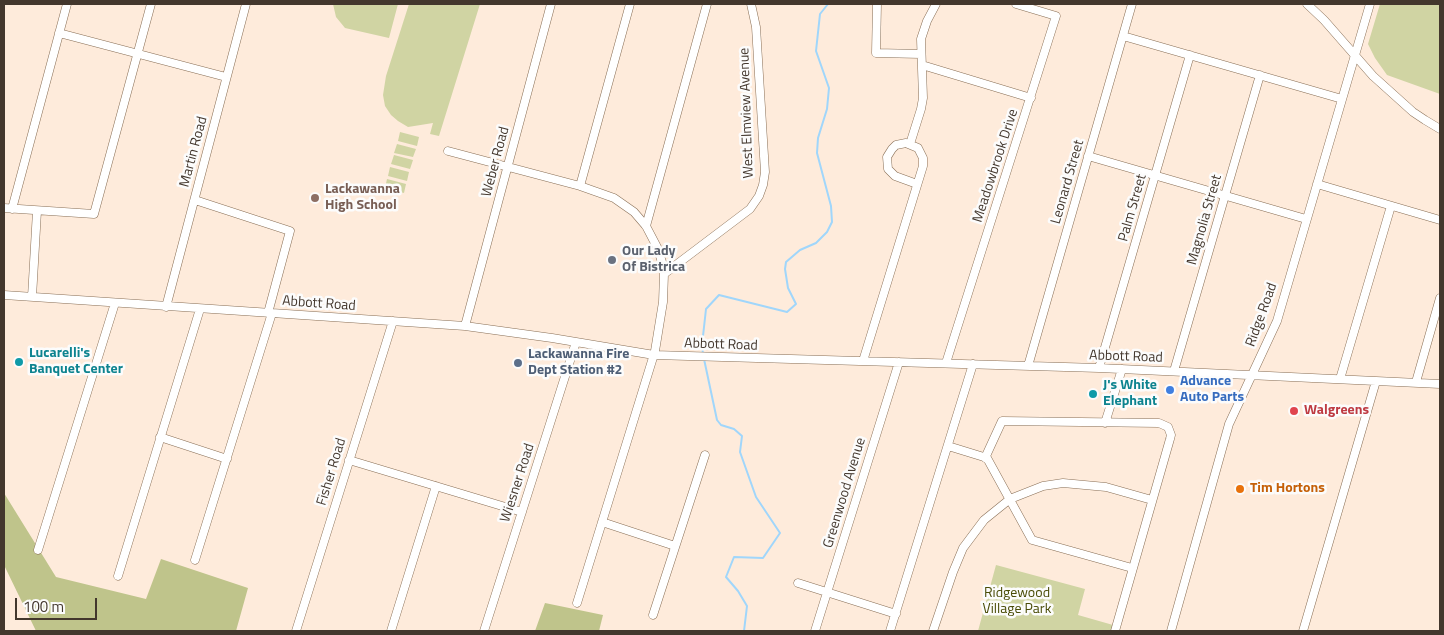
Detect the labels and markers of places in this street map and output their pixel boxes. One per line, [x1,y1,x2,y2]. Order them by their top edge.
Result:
place label: Lackawanna High School [325,182,400,214]
marker: Lackawanna High School [309,192,321,204]
place label: Our Lady Of Bistrica [622,244,685,276]
marker: Our Lady Of Bistrica [606,254,618,266]
place label: Lucarelli's Banquet Center [29,346,123,378]
place label: Lackawanna Fire Dept Station #2 [528,347,629,380]
marker: Lucarelli's Banquet Center [13,356,25,368]
marker: Lackawanna Fire Dept Station #2 [512,357,524,369]
place label: Advance Auto Parts [1180,374,1244,407]
place label: J's White Elephant [1103,378,1157,411]
marker: Advance Auto Parts [1164,384,1176,396]
marker: J's White Elephant [1087,388,1099,400]
place label: Walgreens [1304,403,1369,419]
marker: Walgreens [1288,405,1300,417]
place label: Tim Hortons [1250,481,1325,497]
marker: Tim Hortons [1234,483,1246,495]

